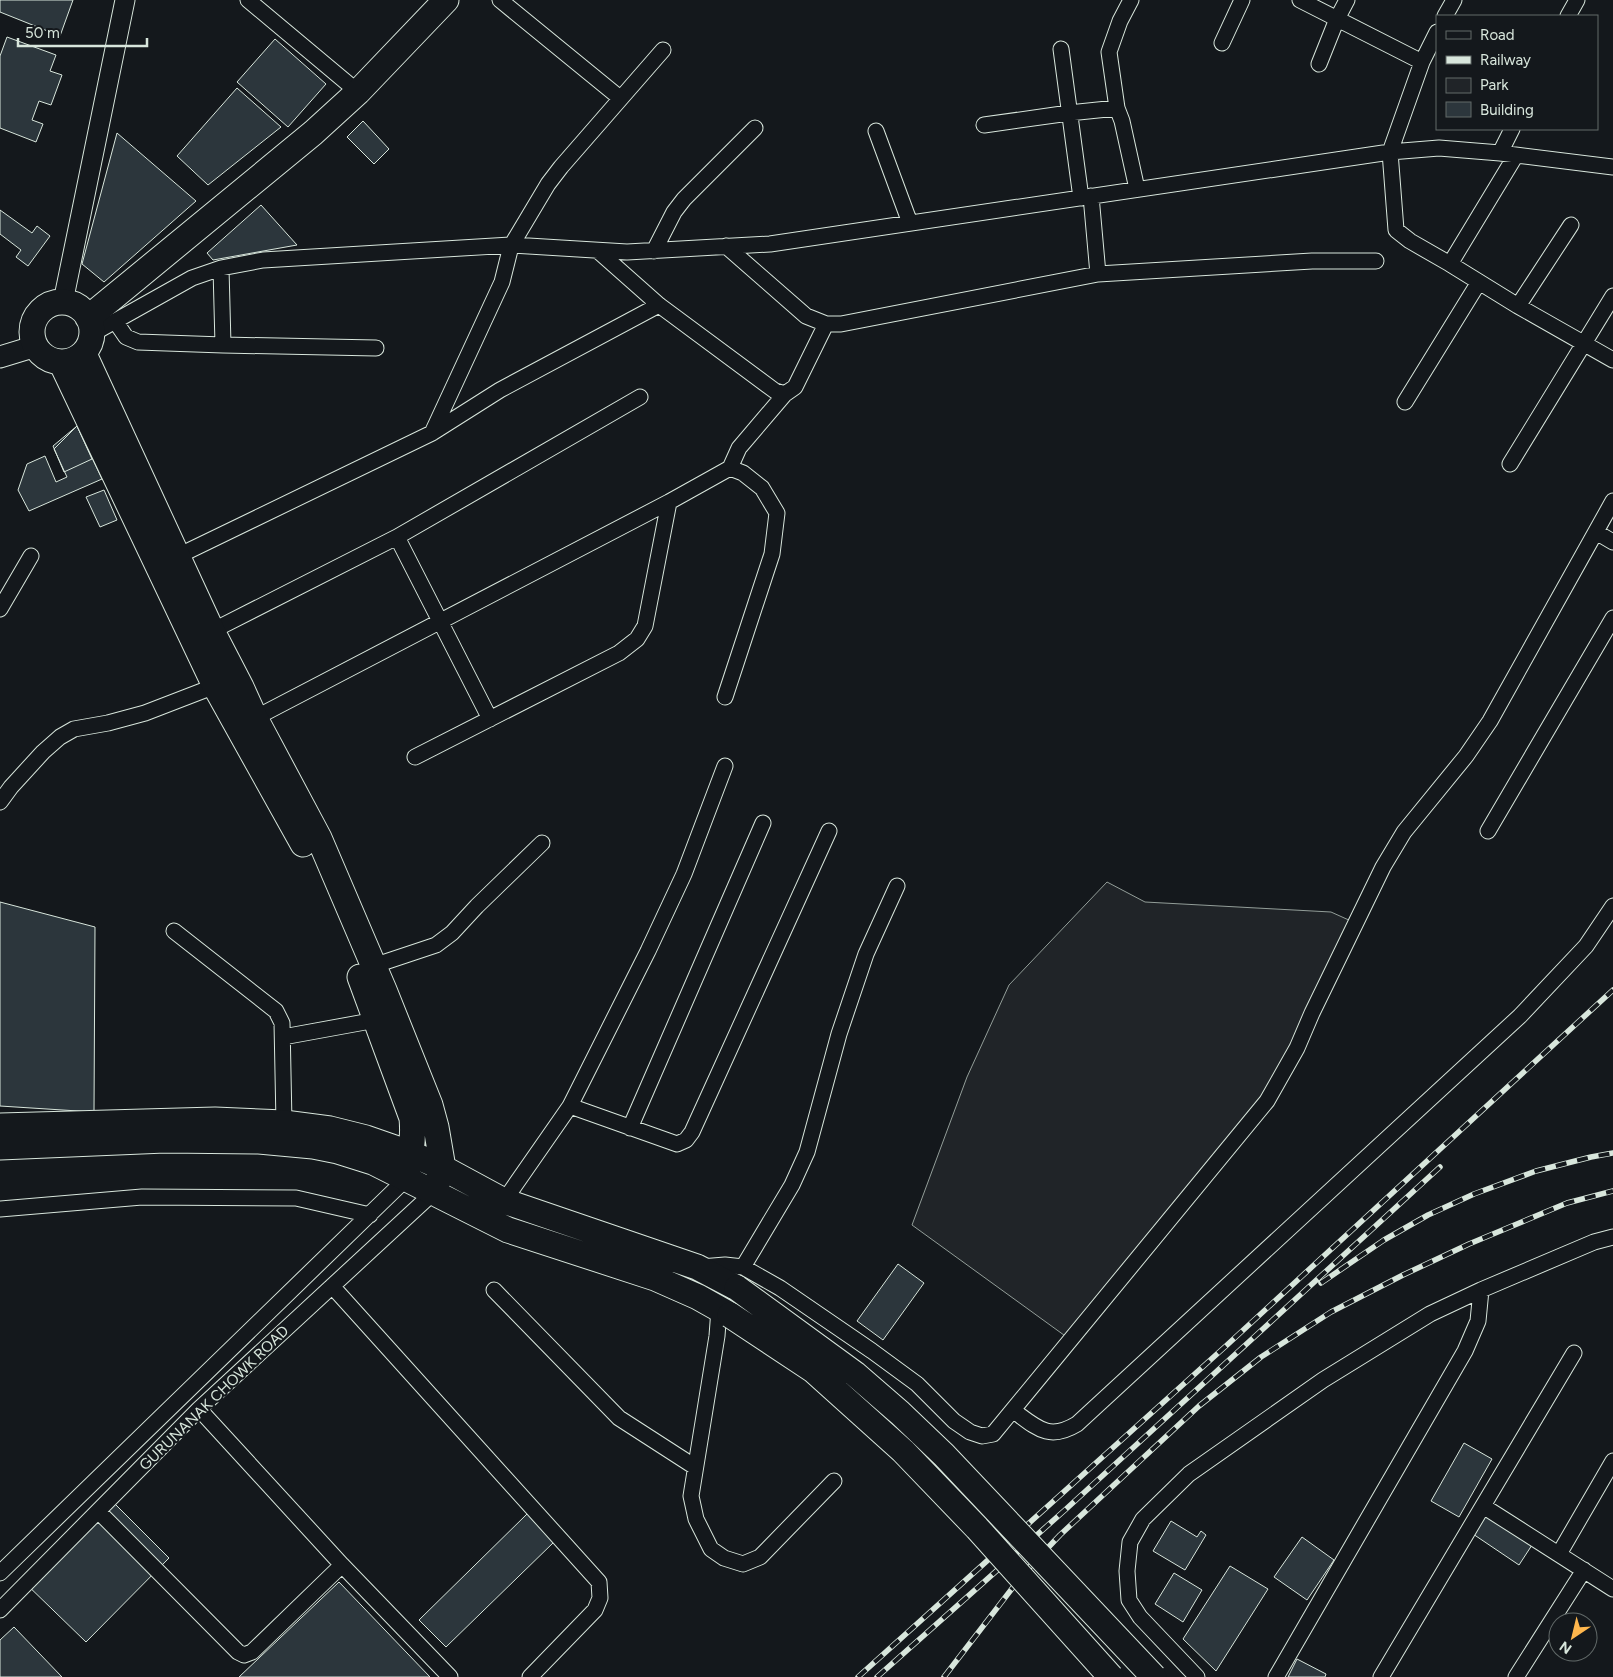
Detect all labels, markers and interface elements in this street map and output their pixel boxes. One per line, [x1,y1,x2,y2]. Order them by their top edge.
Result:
scale bar [18,15,146,47]
legend [1436,15,1598,130]
text: 50 m [25,24,60,42]
text: Road [1480,26,1515,44]
text: Railway [1480,51,1531,69]
text: Park [1480,76,1509,94]
text: Building [1480,101,1534,119]
street label: GURUNANAK CHOWK ROAD [136,1322,292,1474]
north arrow [1548,1612,1598,1662]
text: N [1557,1637,1575,1657]

